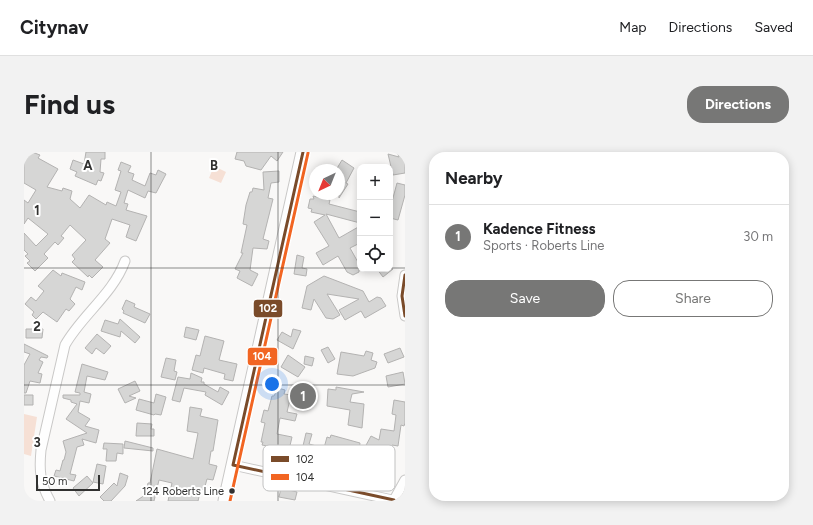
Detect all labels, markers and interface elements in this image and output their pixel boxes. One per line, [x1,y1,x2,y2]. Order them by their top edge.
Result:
text: Citynav [20,16,89,39]
text: Map [619,19,647,36]
text: Directions [669,19,732,36]
text: Saved [754,19,793,36]
button: Directions [687,86,789,123]
text: Find us [24,87,115,121]
text: A [83,158,93,173]
text: B [210,158,218,173]
north arrow [309,164,345,200]
map controls [357,164,393,272]
button: + [357,164,393,200]
text: Nearby [445,168,503,188]
button: − [357,200,393,236]
text: 1 [34,203,40,218]
text: Kadence Fitness [483,220,595,238]
text: 1 [455,229,461,244]
text: 30 m [743,229,773,244]
button: locate [357,236,393,272]
text: Sports · Roberts Line [483,238,604,253]
button: Save [445,280,605,317]
button: Share [613,280,773,317]
line badge: 102 [253,299,283,318]
text: 102 [259,302,277,315]
text: 2 [33,319,41,334]
line badge: 104 [247,347,278,366]
text: 104 [253,350,271,363]
your location [262,374,282,394]
pin: 1 [290,381,316,411]
text: 3 [33,435,41,450]
legend [263,445,395,491]
text: 102 [296,453,314,466]
text: 104 [296,471,315,484]
scale bar [36,473,100,492]
text: 50 m [42,475,67,488]
place label: 124 Roberts Line [142,485,224,498]
marker: 124 Roberts Line [227,486,237,496]

